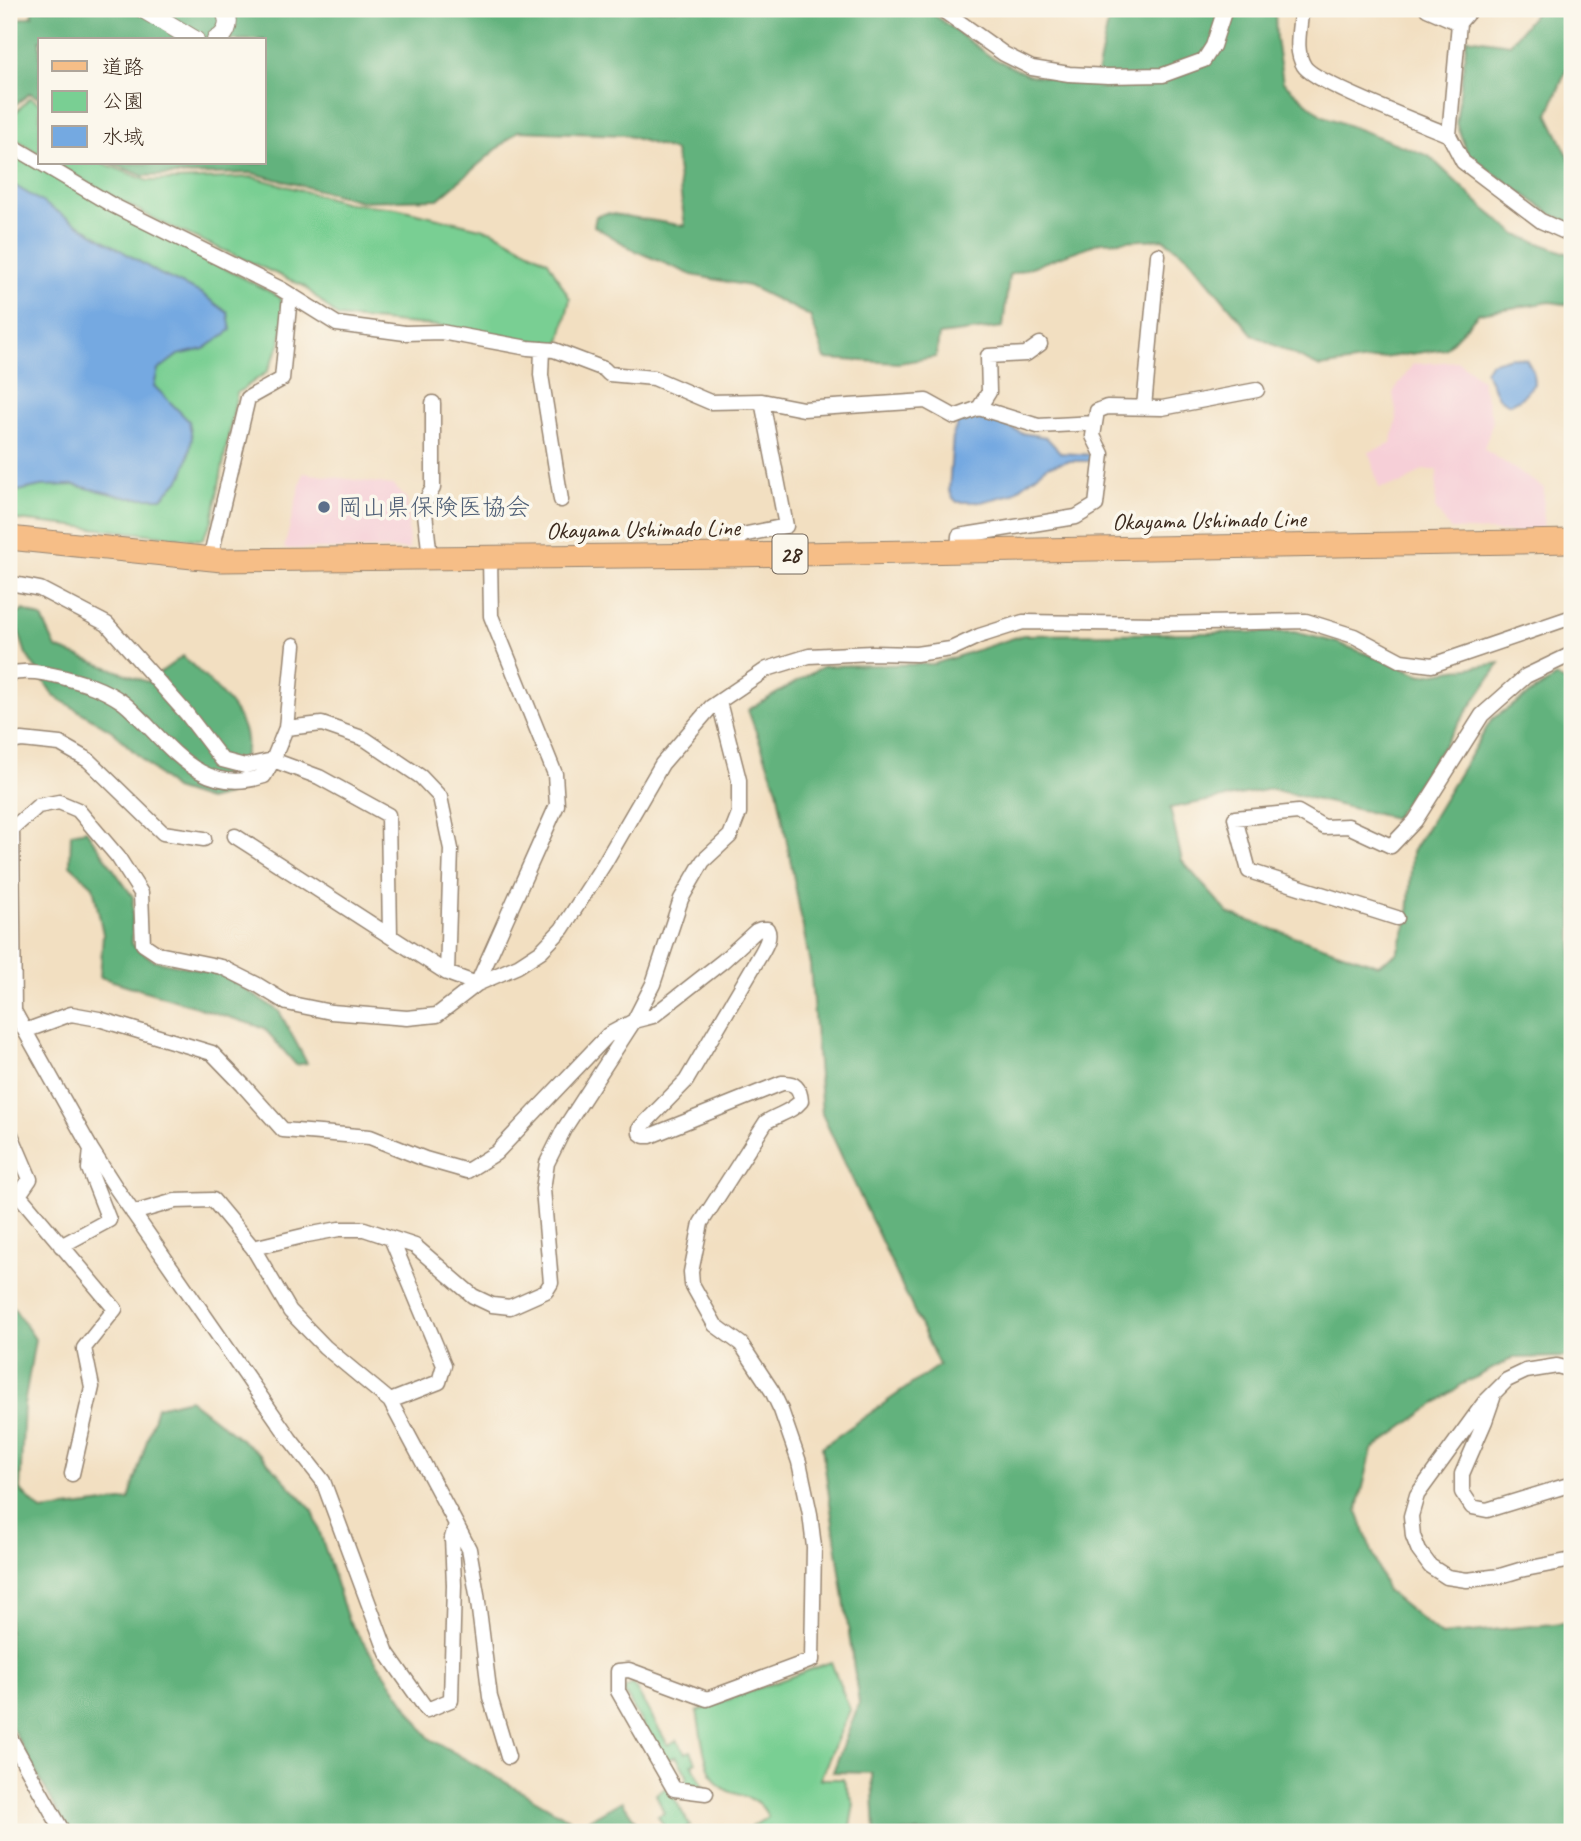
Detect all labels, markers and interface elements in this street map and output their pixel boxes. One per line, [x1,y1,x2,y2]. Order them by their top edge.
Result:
legend [38,38,266,164]
text: 道路 [102,54,144,80]
text: 公園 [102,88,144,114]
text: 水域 [102,124,144,150]
place label: 岡山県保険医協会 [338,492,530,522]
marker: 岡山県保険医協会 [316,499,332,515]
street label: Okayama Ushimado Line [1112,503,1308,537]
street label: Okayama Ushimado Line [546,512,742,546]
road number: 28 [772,534,808,574]

